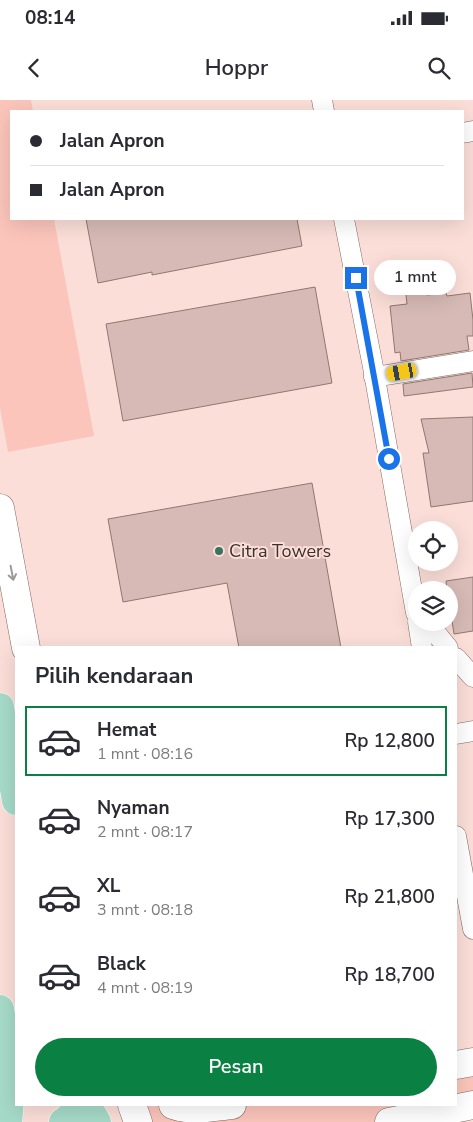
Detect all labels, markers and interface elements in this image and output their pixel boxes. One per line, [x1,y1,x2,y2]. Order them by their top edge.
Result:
text: 08:14 [25,5,75,31]
text: Hoppr [205,53,268,83]
icon: back [20,54,48,82]
icon: search [425,54,453,82]
text: Jalan Apron [60,128,165,154]
text: Jalan Apron [60,177,165,203]
callout: 1 mnt [374,260,456,296]
text: 1 mnt [394,266,436,288]
route end [345,267,367,289]
car [385,362,418,382]
route start [378,448,400,470]
map controls [408,521,458,631]
button: locate [408,521,458,571]
place label: Citra Towers [229,539,331,563]
marker: Citra Towers [213,545,225,557]
one-way arrow [8,564,18,580]
button: layers [408,581,458,631]
text: Pilih kendaraan [35,661,193,691]
text: Hemat [97,717,156,743]
icon: car [37,719,82,764]
text: Rp 12,800 [344,728,435,754]
text: 1 mnt · 08:16 [97,743,193,765]
text: Nyaman [97,795,170,821]
icon: car [37,797,82,842]
text: Rp 17,300 [344,806,435,832]
text: 2 mnt · 08:17 [97,821,193,843]
text: XL [97,873,120,899]
icon: car [37,875,82,920]
text: Rp 21,800 [344,884,435,910]
text: 3 mnt · 08:18 [97,899,193,921]
text: Black [97,951,146,977]
icon: car [37,953,82,998]
text: Rp 18,700 [344,962,435,988]
text: 4 mnt · 08:19 [97,977,193,999]
button: Pesan [35,1038,437,1096]

